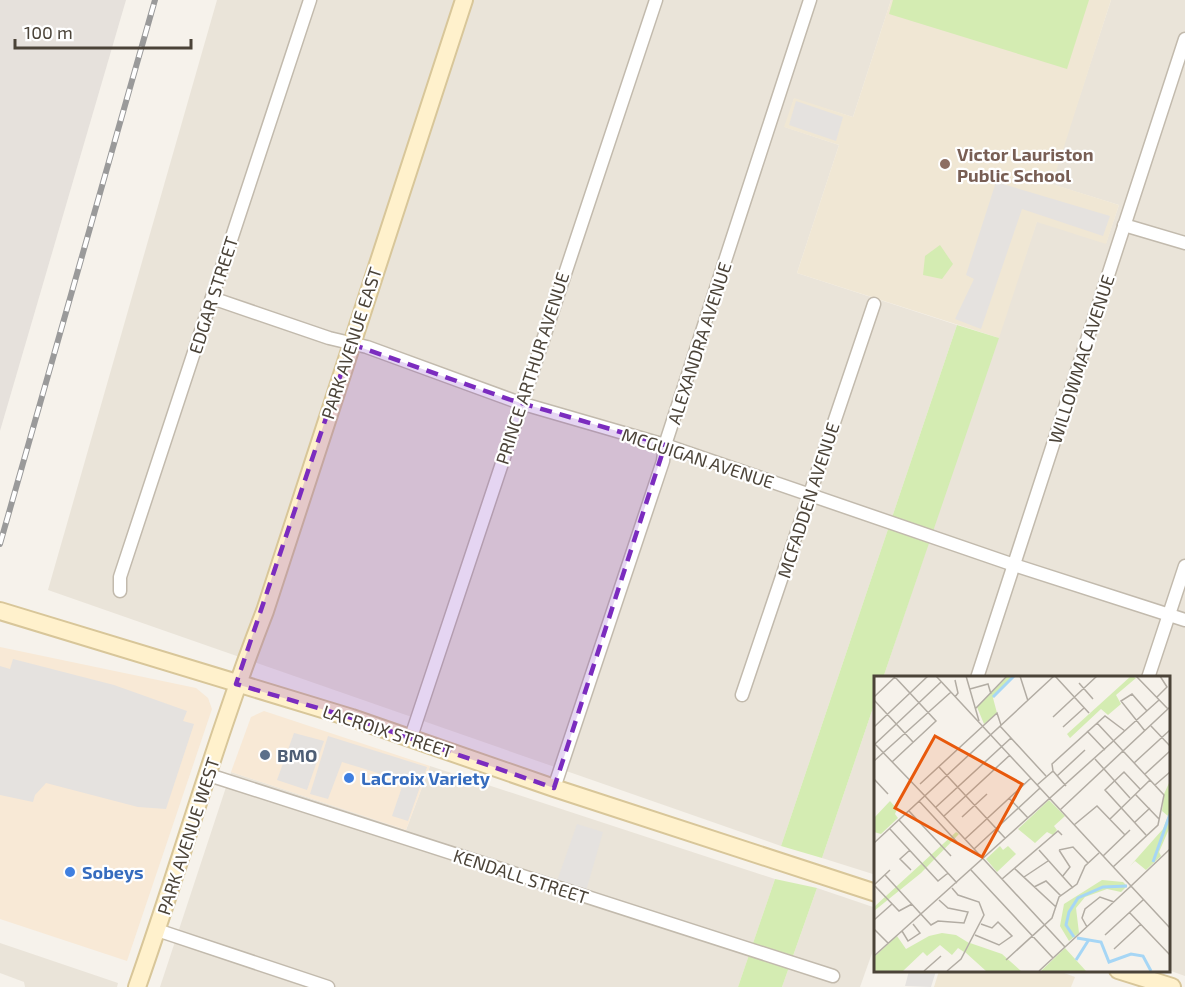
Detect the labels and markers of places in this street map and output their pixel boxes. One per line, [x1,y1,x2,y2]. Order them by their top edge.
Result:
place label: Victor Lauriston Public School [957,143,1093,186]
marker: Victor Lauriston Public School [938,157,952,171]
place label: BMO [277,744,317,766]
marker: BMO [258,748,272,762]
place label: LaCroix Variety [361,767,491,789]
marker: LaCroix Variety [342,771,356,785]
place label: Sobeys [82,861,144,883]
marker: Sobeys [63,865,77,879]

